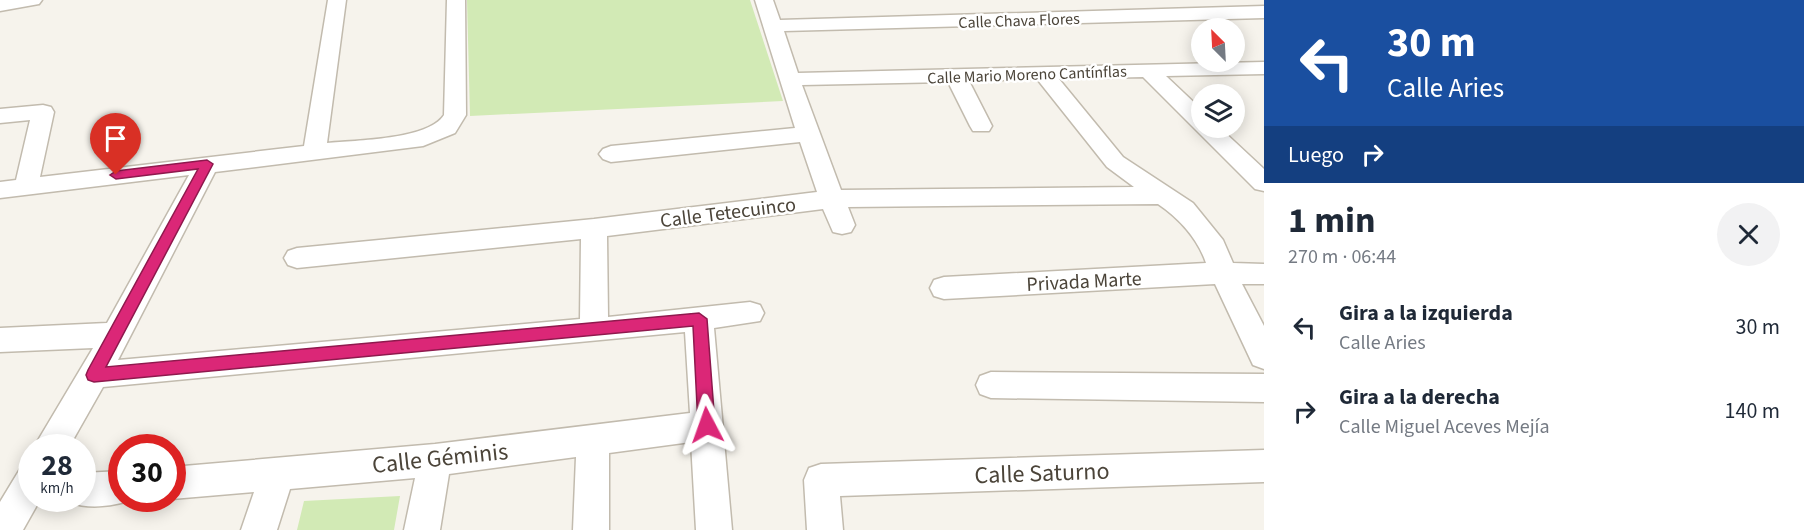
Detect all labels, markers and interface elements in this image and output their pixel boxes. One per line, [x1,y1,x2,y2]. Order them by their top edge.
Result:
street label: Calle Chava Flores [958,8,1080,34]
text: 30 m [1387,13,1476,73]
north arrow [1191,18,1245,72]
map controls [1191,18,1245,138]
icon: left [1288,24,1366,102]
street label: Calle Mario Moreno Cantínflas [927,61,1127,89]
text: Calle Aries [1387,69,1504,108]
button: layers [1191,84,1245,138]
pin [90,113,141,175]
icon: arrive [99,122,132,155]
icon: right [1356,138,1389,171]
text: Luego [1288,139,1344,171]
street label: Calle Tetecuinco [659,191,798,235]
text: 1 min [1288,195,1376,246]
button: close [1717,203,1780,266]
text: 270 m · 06:44 [1288,243,1396,271]
street label: Privada Marte [1026,265,1142,299]
text: Gira a la izquierda [1339,297,1513,329]
icon: left [1288,311,1321,344]
text: 30 m [1735,311,1780,343]
text: Calle Aries [1339,329,1426,357]
text: Gira a la derecha [1339,381,1500,413]
position arrow [675,393,739,457]
icon: right [1288,395,1321,428]
text: 140 m [1725,395,1780,427]
text: Calle Miguel Aceves Mejía [1339,413,1550,441]
speed limit sign: 30 [108,434,186,512]
street label: Calle Géminis [370,434,510,483]
text: 28 [41,444,73,487]
street label: Calle Saturno [974,454,1110,493]
text: km/h [40,478,74,499]

